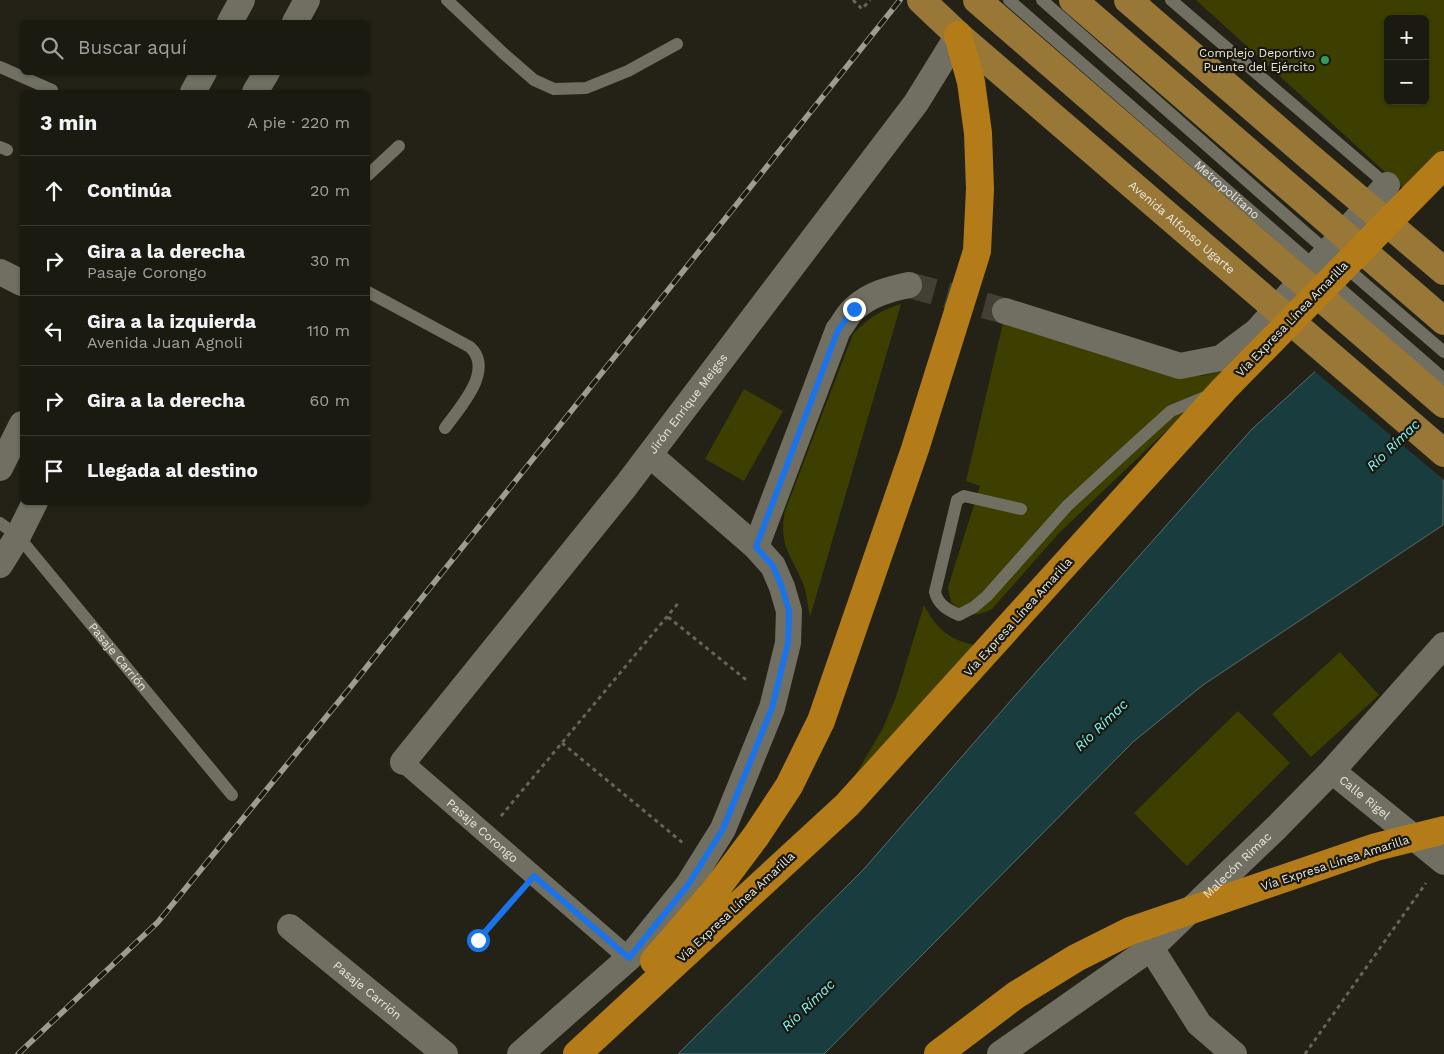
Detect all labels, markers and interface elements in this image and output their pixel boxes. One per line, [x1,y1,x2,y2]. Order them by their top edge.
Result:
map controls [1384,15,1429,105]
button: + [1384,15,1429,60]
search box [20,20,370,75]
icon: search [38,34,66,62]
text: Buscar aquí [78,36,187,59]
place label: Complejo Deportivo Puente del Ejército [1199,46,1315,74]
marker: Complejo Deportivo Puente del Ejército [1319,54,1331,66]
button: − [1384,60,1429,105]
text: 3 min [40,110,97,135]
text: A pie · 220 m [247,113,350,132]
street label: Metropolitano [1191,158,1262,222]
icon: ahead [40,177,68,205]
street label: Avenida Alfonso Ugarte [1126,178,1238,277]
text: Continúa [87,179,171,202]
text: 20 m [310,181,350,200]
text: Gira a la derecha [87,240,245,263]
icon: right [40,247,68,275]
text: 30 m [310,251,350,270]
street label: Vía Expresa Línea Amarilla [1233,258,1351,380]
text: Pasaje Corongo [87,263,207,282]
route end [843,298,866,321]
text: Gira a la izquierda [87,310,256,333]
icon: left [40,317,68,345]
text: 110 m [307,321,350,340]
text: Avenida Juan Agnoli [87,333,243,352]
street label: Jirón Enrique Meigss [646,351,731,456]
icon: right [40,387,68,415]
text: Gira a la derecha [87,389,245,412]
text: 60 m [310,391,350,410]
water label: Río Rímac [1363,416,1423,474]
icon: arrive [40,457,68,485]
text: Llegada al destino [87,459,258,482]
street label: Vía Expresa Línea Amarilla [961,555,1075,679]
street label: Pasaje Carrión [86,620,150,694]
water label: Río Rímac [1071,696,1131,754]
street label: Calle Rigel [1336,773,1393,823]
street label: Pasaje Corongo [444,796,521,866]
street label: Malecón Rimac [1200,829,1274,901]
street label: Vía Expresa Línea Amarilla [1259,832,1411,894]
street label: Vía Expresa Línea Amarilla [675,849,798,965]
route start [467,929,490,952]
street label: Pasaje Carrión [330,958,404,1022]
water label: Río Rímac [778,976,838,1034]

